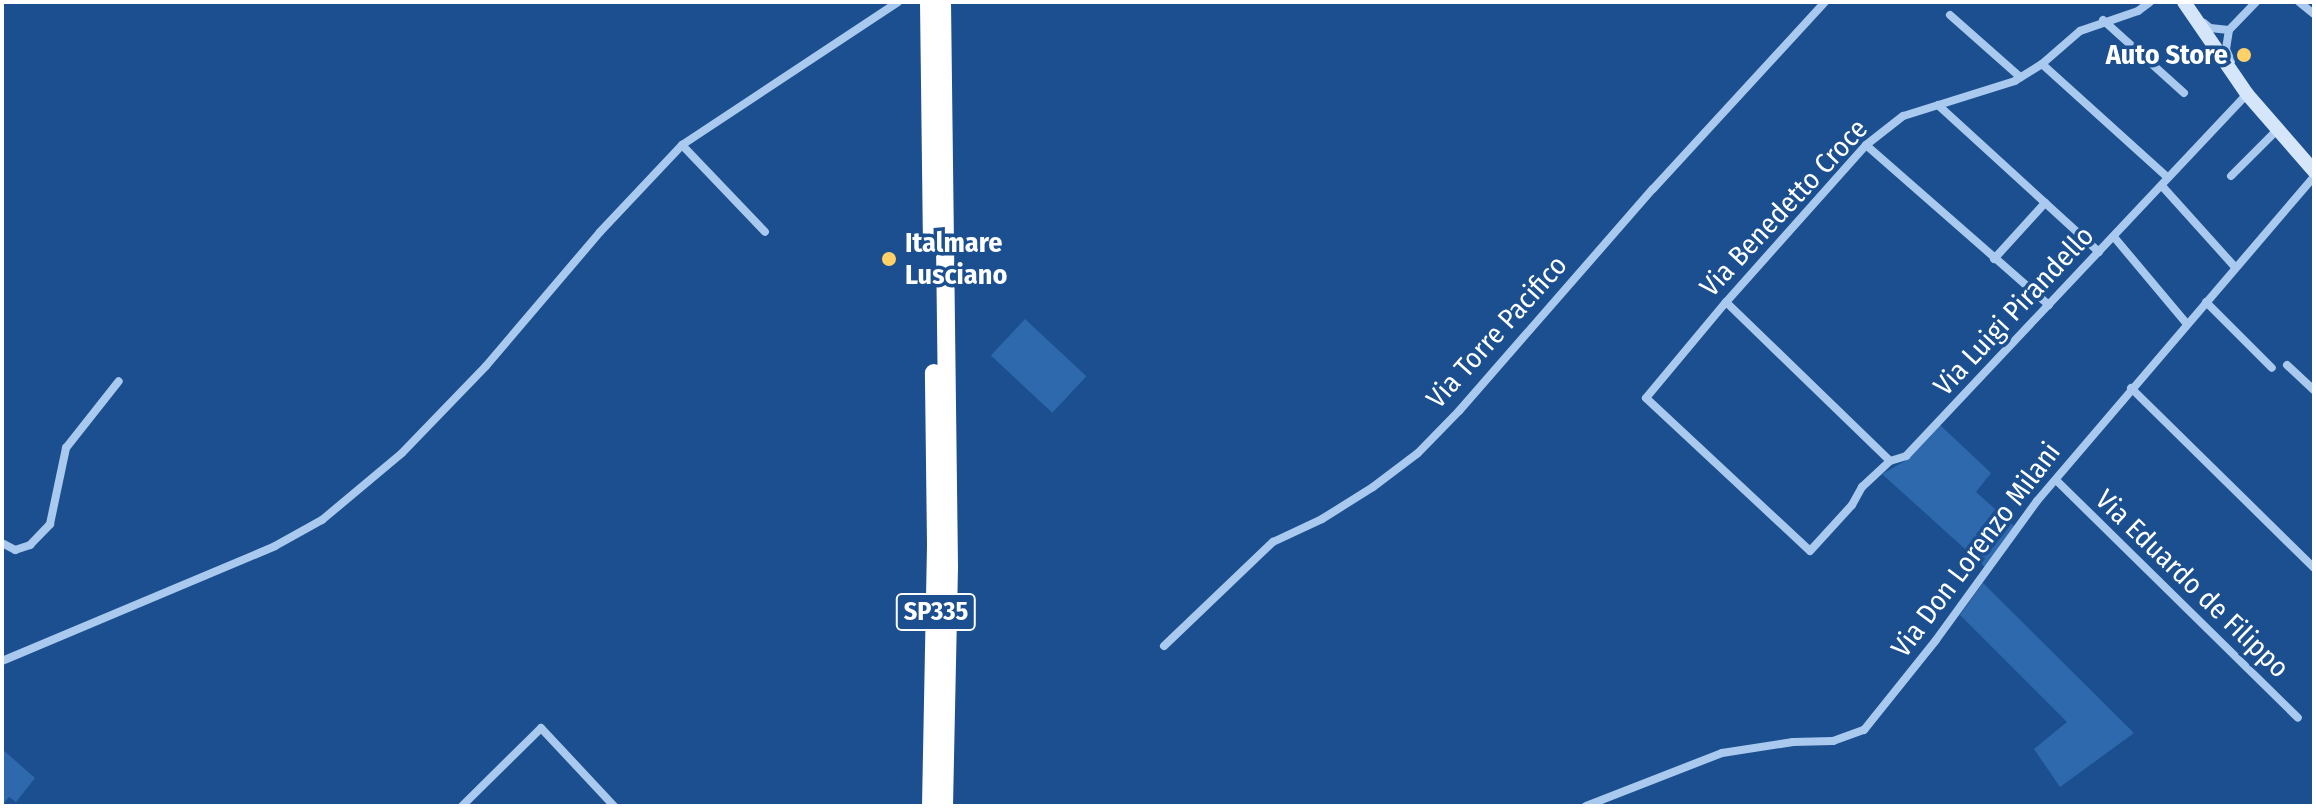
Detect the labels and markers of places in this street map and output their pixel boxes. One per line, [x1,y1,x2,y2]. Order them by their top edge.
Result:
place label: Auto Store [2106,38,2228,72]
marker: Auto Store [2235,46,2253,64]
place label: Italmare Lusciano [905,226,1007,292]
marker: Italmare Lusciano [880,250,898,268]

